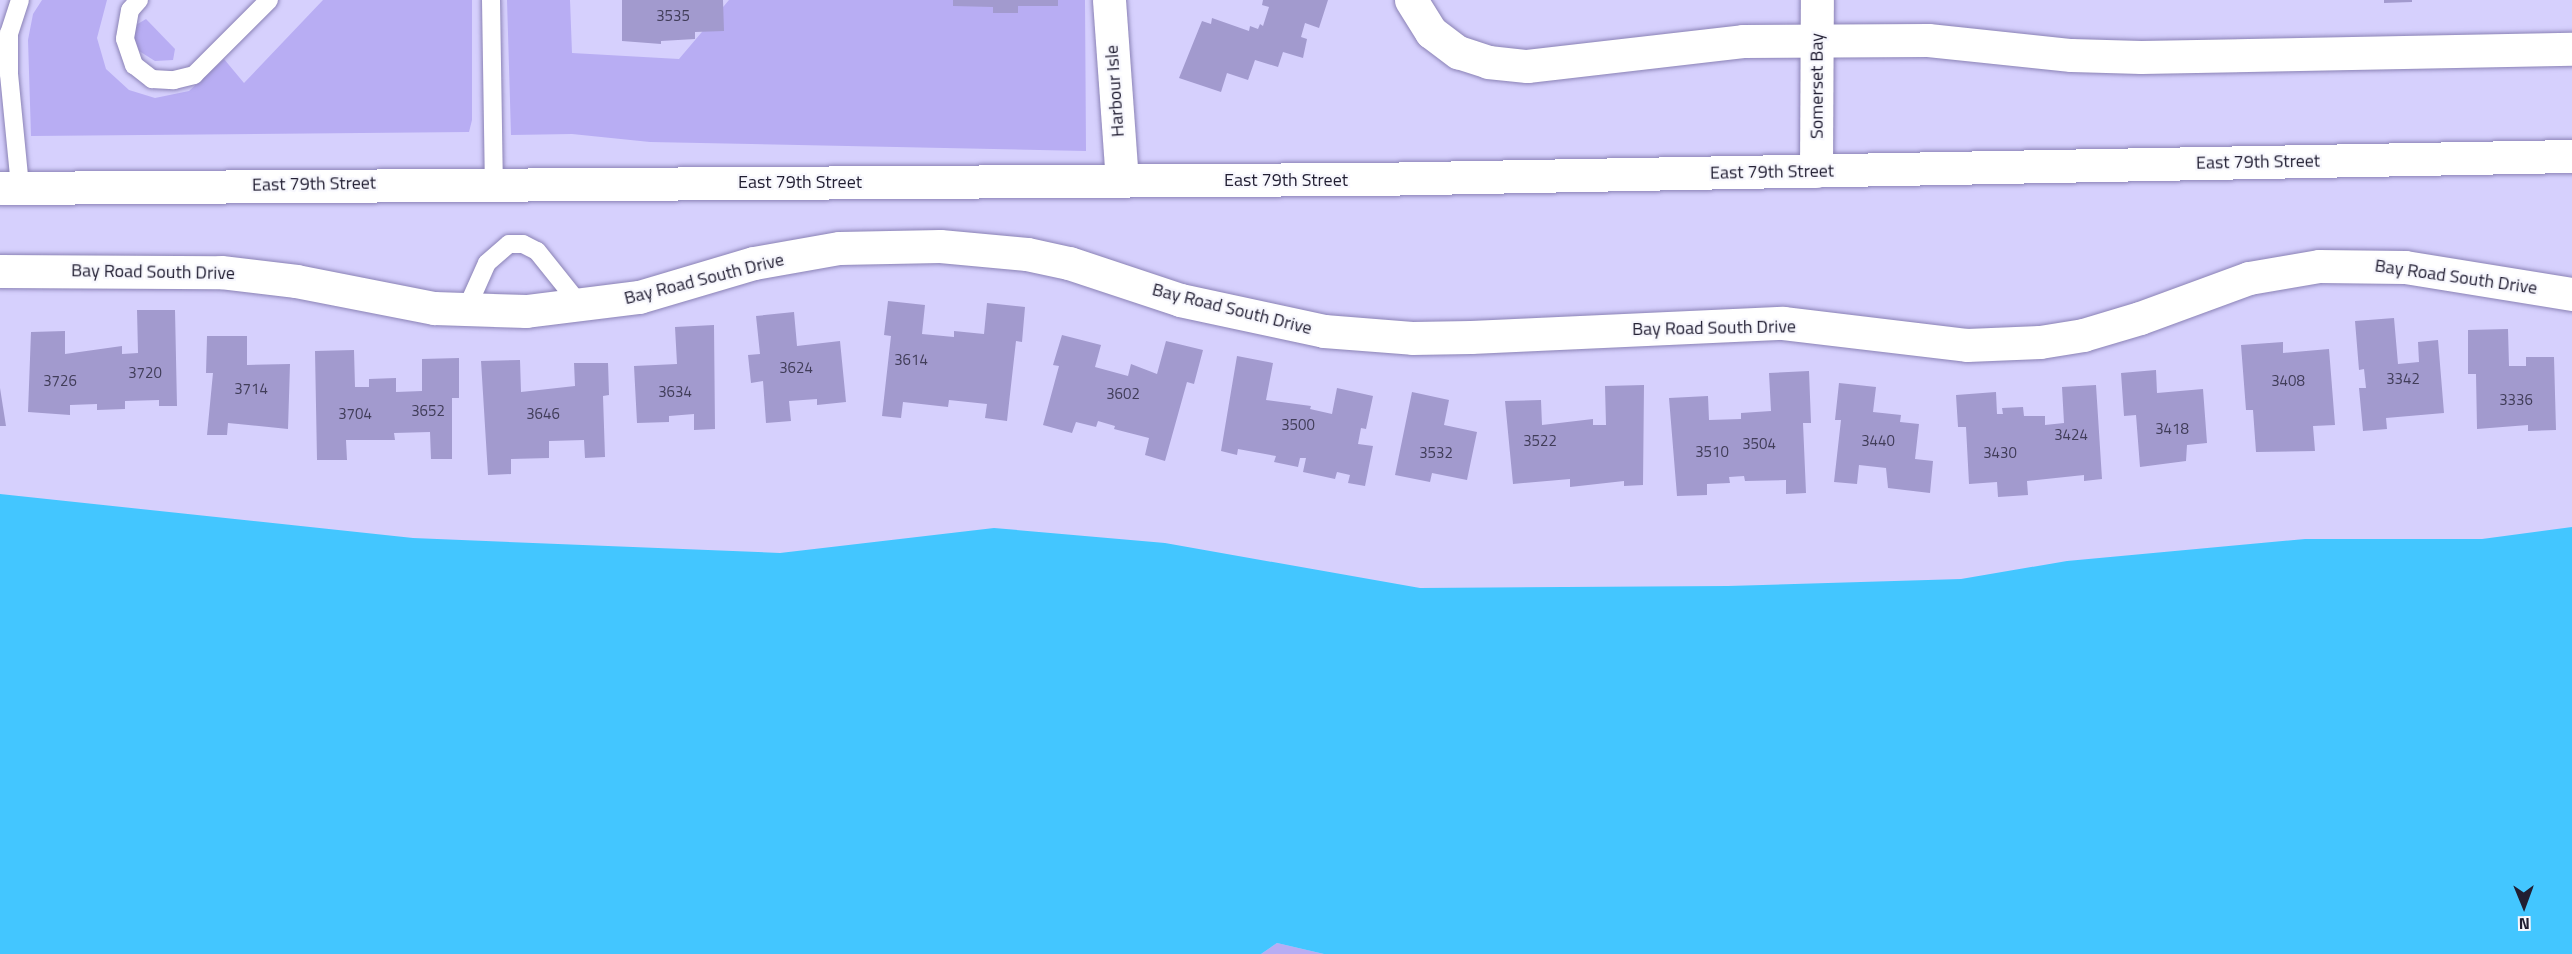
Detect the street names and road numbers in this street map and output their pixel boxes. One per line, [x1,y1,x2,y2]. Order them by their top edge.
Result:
street label: Somerset Bay [1806,33,1828,139]
street label: Harbour Isle [1101,44,1129,138]
street label: East 79th Street [2196,150,2320,174]
street label: East 79th Street [1710,160,1834,184]
street label: East 79th Street [1224,169,1348,191]
street label: East 79th Street [738,171,862,193]
street label: East 79th Street [252,172,376,196]
street label: Bay Road South Drive [622,249,786,309]
street label: Bay Road South Drive [2373,255,2539,299]
street label: Bay Road South Drive [71,260,235,284]
street label: Bay Road South Drive [1150,279,1314,339]
street label: Bay Road South Drive [1632,316,1796,340]

